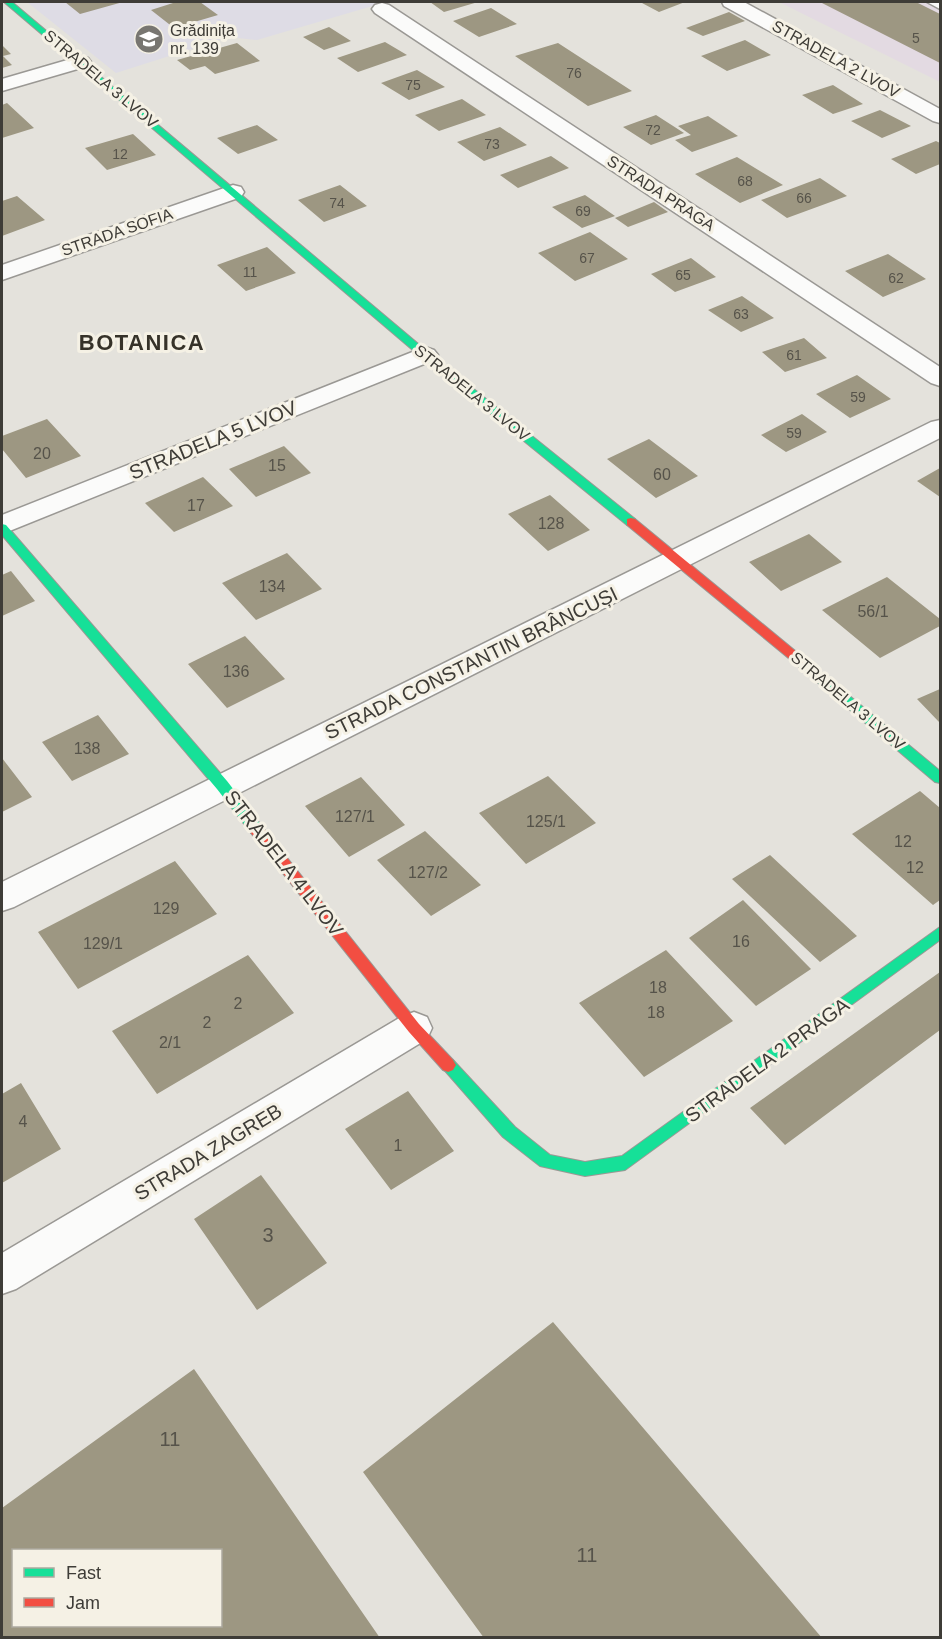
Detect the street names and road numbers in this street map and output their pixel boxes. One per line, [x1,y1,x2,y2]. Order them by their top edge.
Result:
street label: STRADELA 2 LVOV [769,17,903,101]
street label: STRADELA 3 LVOV [41,27,161,132]
street label: STRADA PRAGA [604,152,718,234]
street label: STRADA SOFIA [59,205,175,259]
street label: STRADELA 3 LVOV [411,341,533,445]
street label: STRADELA 5 LVOV [126,396,301,484]
street label: STRADA CONSTANTIN BRÂNCUȘI [321,582,621,744]
street label: STRADELA 3 LVOV [788,649,908,754]
street label: STRADELA 4 LVOV [220,786,348,941]
street label: STRADELA 2 PRAGA [681,993,854,1127]
street label: STRADA ZAGREB [130,1099,286,1205]

